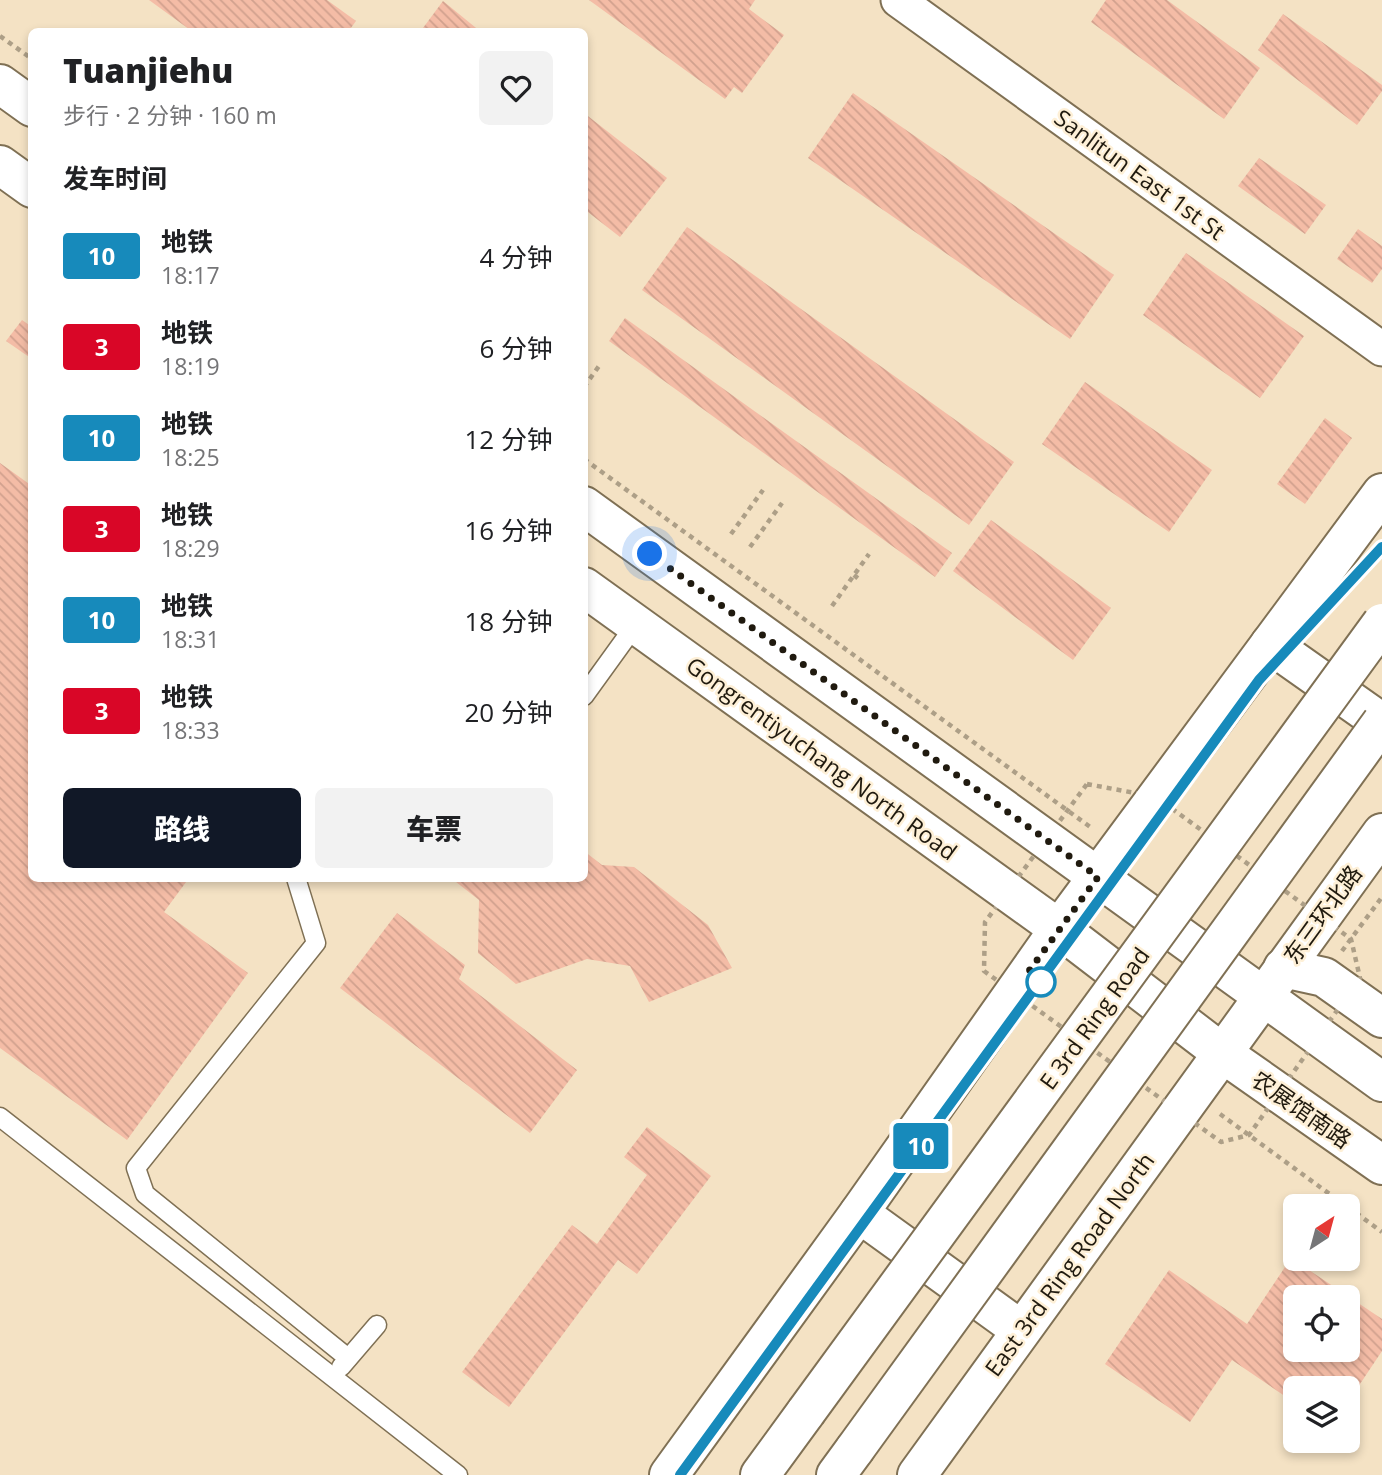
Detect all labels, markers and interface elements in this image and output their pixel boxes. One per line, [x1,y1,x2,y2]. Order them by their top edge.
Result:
text: Tuanjiehu [63,48,233,93]
button: heart [479,51,553,125]
text: 步行 · 2 分钟 · 160 m [63,99,277,131]
street label: Sanlitun East 1st St [1048,101,1232,247]
text: 发车时间 [63,160,167,196]
text: 地铁 [161,223,213,259]
text: 10 [88,239,115,272]
text: 4 分钟 [479,239,553,275]
text: 18:17 [161,259,220,291]
text: 地铁 [161,314,213,350]
text: 3 [95,330,108,363]
text: 6 分钟 [479,330,553,366]
text: 18:19 [161,350,220,382]
text: 地铁 [161,405,213,441]
text: 10 [88,421,115,454]
text: 12 分钟 [465,421,553,457]
text: 18:25 [161,441,220,473]
text: 地铁 [161,496,213,532]
text: 3 [95,512,108,545]
text: 16 分钟 [465,512,553,548]
text: 18:29 [161,532,220,564]
your location [632,536,667,571]
text: 地铁 [161,587,213,623]
text: 10 [88,603,115,636]
text: 18 分钟 [465,603,553,639]
text: 18:31 [161,623,220,655]
street label: Gongrentiyuchang North Road [680,649,964,867]
text: 地铁 [161,678,213,714]
text: 3 [95,694,108,727]
text: 20 分钟 [465,694,553,730]
text: 18:33 [161,714,220,746]
button: 路线 [63,788,301,868]
button: 车票 [315,788,553,868]
street label: 东三环北路 [1275,858,1369,970]
street label: E 3rd Ring Road [1031,940,1157,1096]
unlabelled marker [1026,967,1056,997]
street label: 农展馆南路 [1246,1063,1358,1155]
line badge: 10 [890,1123,953,1169]
text: 10 [907,1129,935,1162]
street label: East 3rd Ring Road North [977,1146,1161,1382]
north arrow [1283,1194,1360,1270]
map controls [1283,1194,1360,1453]
button: locate [1283,1285,1360,1362]
button: layers [1283,1376,1360,1453]

